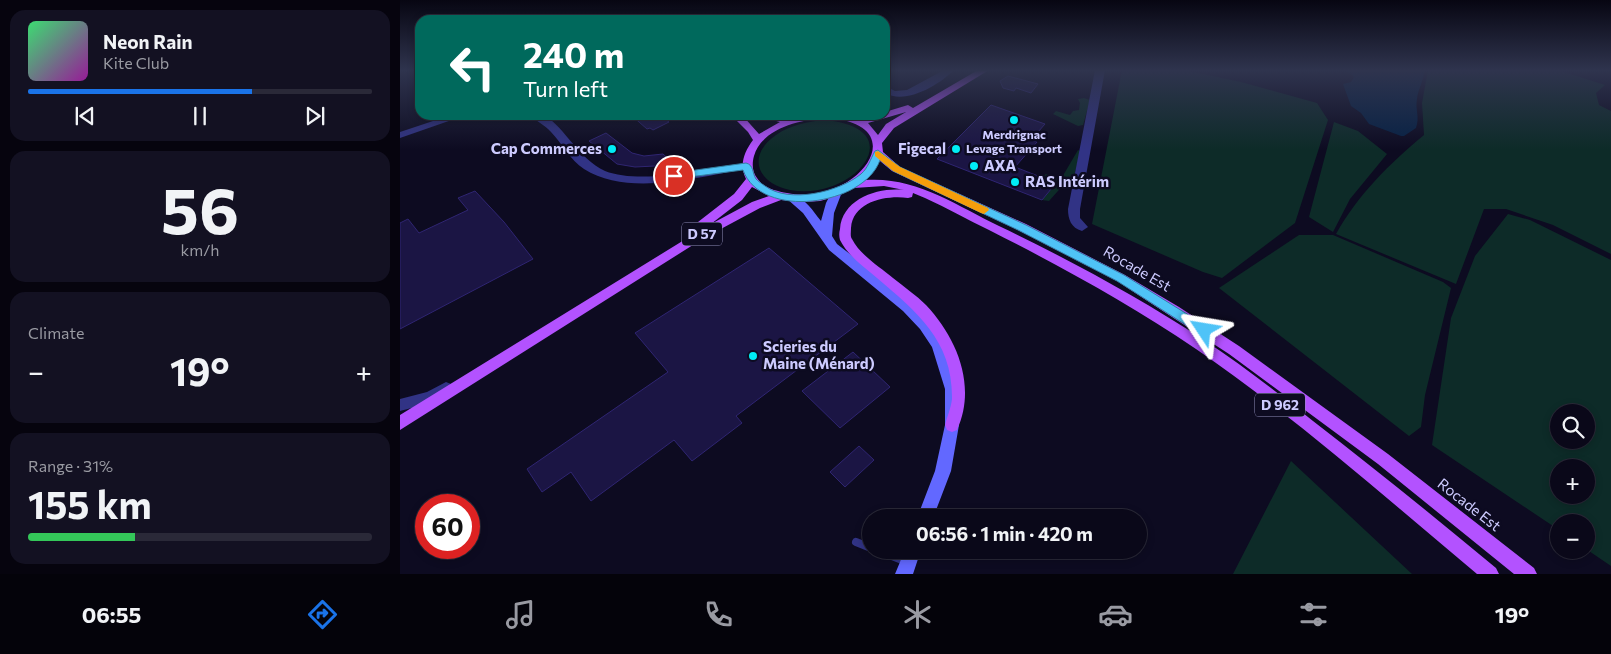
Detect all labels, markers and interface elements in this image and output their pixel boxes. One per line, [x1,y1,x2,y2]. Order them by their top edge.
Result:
text: Neon Rain [103,30,193,53]
text: 240 m [523,32,624,75]
icon: left [440,35,505,100]
text: Kite Club [103,53,169,72]
text: Turn left [523,75,608,102]
icon: previous [71,102,99,130]
icon: pause [186,102,214,130]
icon: next [301,102,329,130]
marker: Merdrignac Levage Transport [1008,114,1020,126]
place label: Merdrignac Levage Transport [966,127,1062,155]
place label: Cap Commerces [491,139,602,157]
place label: Figecal [898,139,946,157]
marker: Cap Commerces [606,143,618,155]
marker: Figecal [950,143,962,155]
pin [653,155,695,197]
place label: AXA [984,156,1016,174]
marker: AXA [968,160,980,172]
icon: arrive [660,162,688,190]
text: 56 [161,168,239,247]
place label: RAS Intérim [1025,172,1109,190]
marker: RAS Intérim [1009,176,1021,188]
road number: D 57 [682,222,722,245]
text: km/h [181,240,219,259]
street label: Rocade Est [1101,242,1174,295]
position arrow [1177,303,1229,355]
text: Climate [28,323,84,342]
place label: Scieries du Maine (Ménard) [763,337,875,372]
text: 19° [170,347,230,394]
marker: Scieries du Maine (Ménard) [747,350,759,362]
text: − [28,354,44,388]
text: + [356,354,372,388]
road number: D 962 [1255,394,1305,416]
map controls [1550,404,1595,559]
button: search [1550,404,1595,449]
text: Range · 31% [28,456,113,475]
button: + [1550,459,1595,504]
street label: Rocade Est [1435,474,1505,534]
text: 155 km [28,480,152,527]
speed limit sign: 60 [415,494,480,559]
button: − [1550,514,1595,559]
text: 06:56 · 1 min · 420 m [916,522,1093,545]
icon: directions [305,597,340,632]
icon: music [503,597,538,632]
icon: phone [701,597,736,632]
icon: climate [900,597,935,632]
icon: car [1098,597,1133,632]
icon: filters [1296,597,1331,632]
text: 06:55 [82,601,141,628]
text: 19° [1495,601,1529,628]

